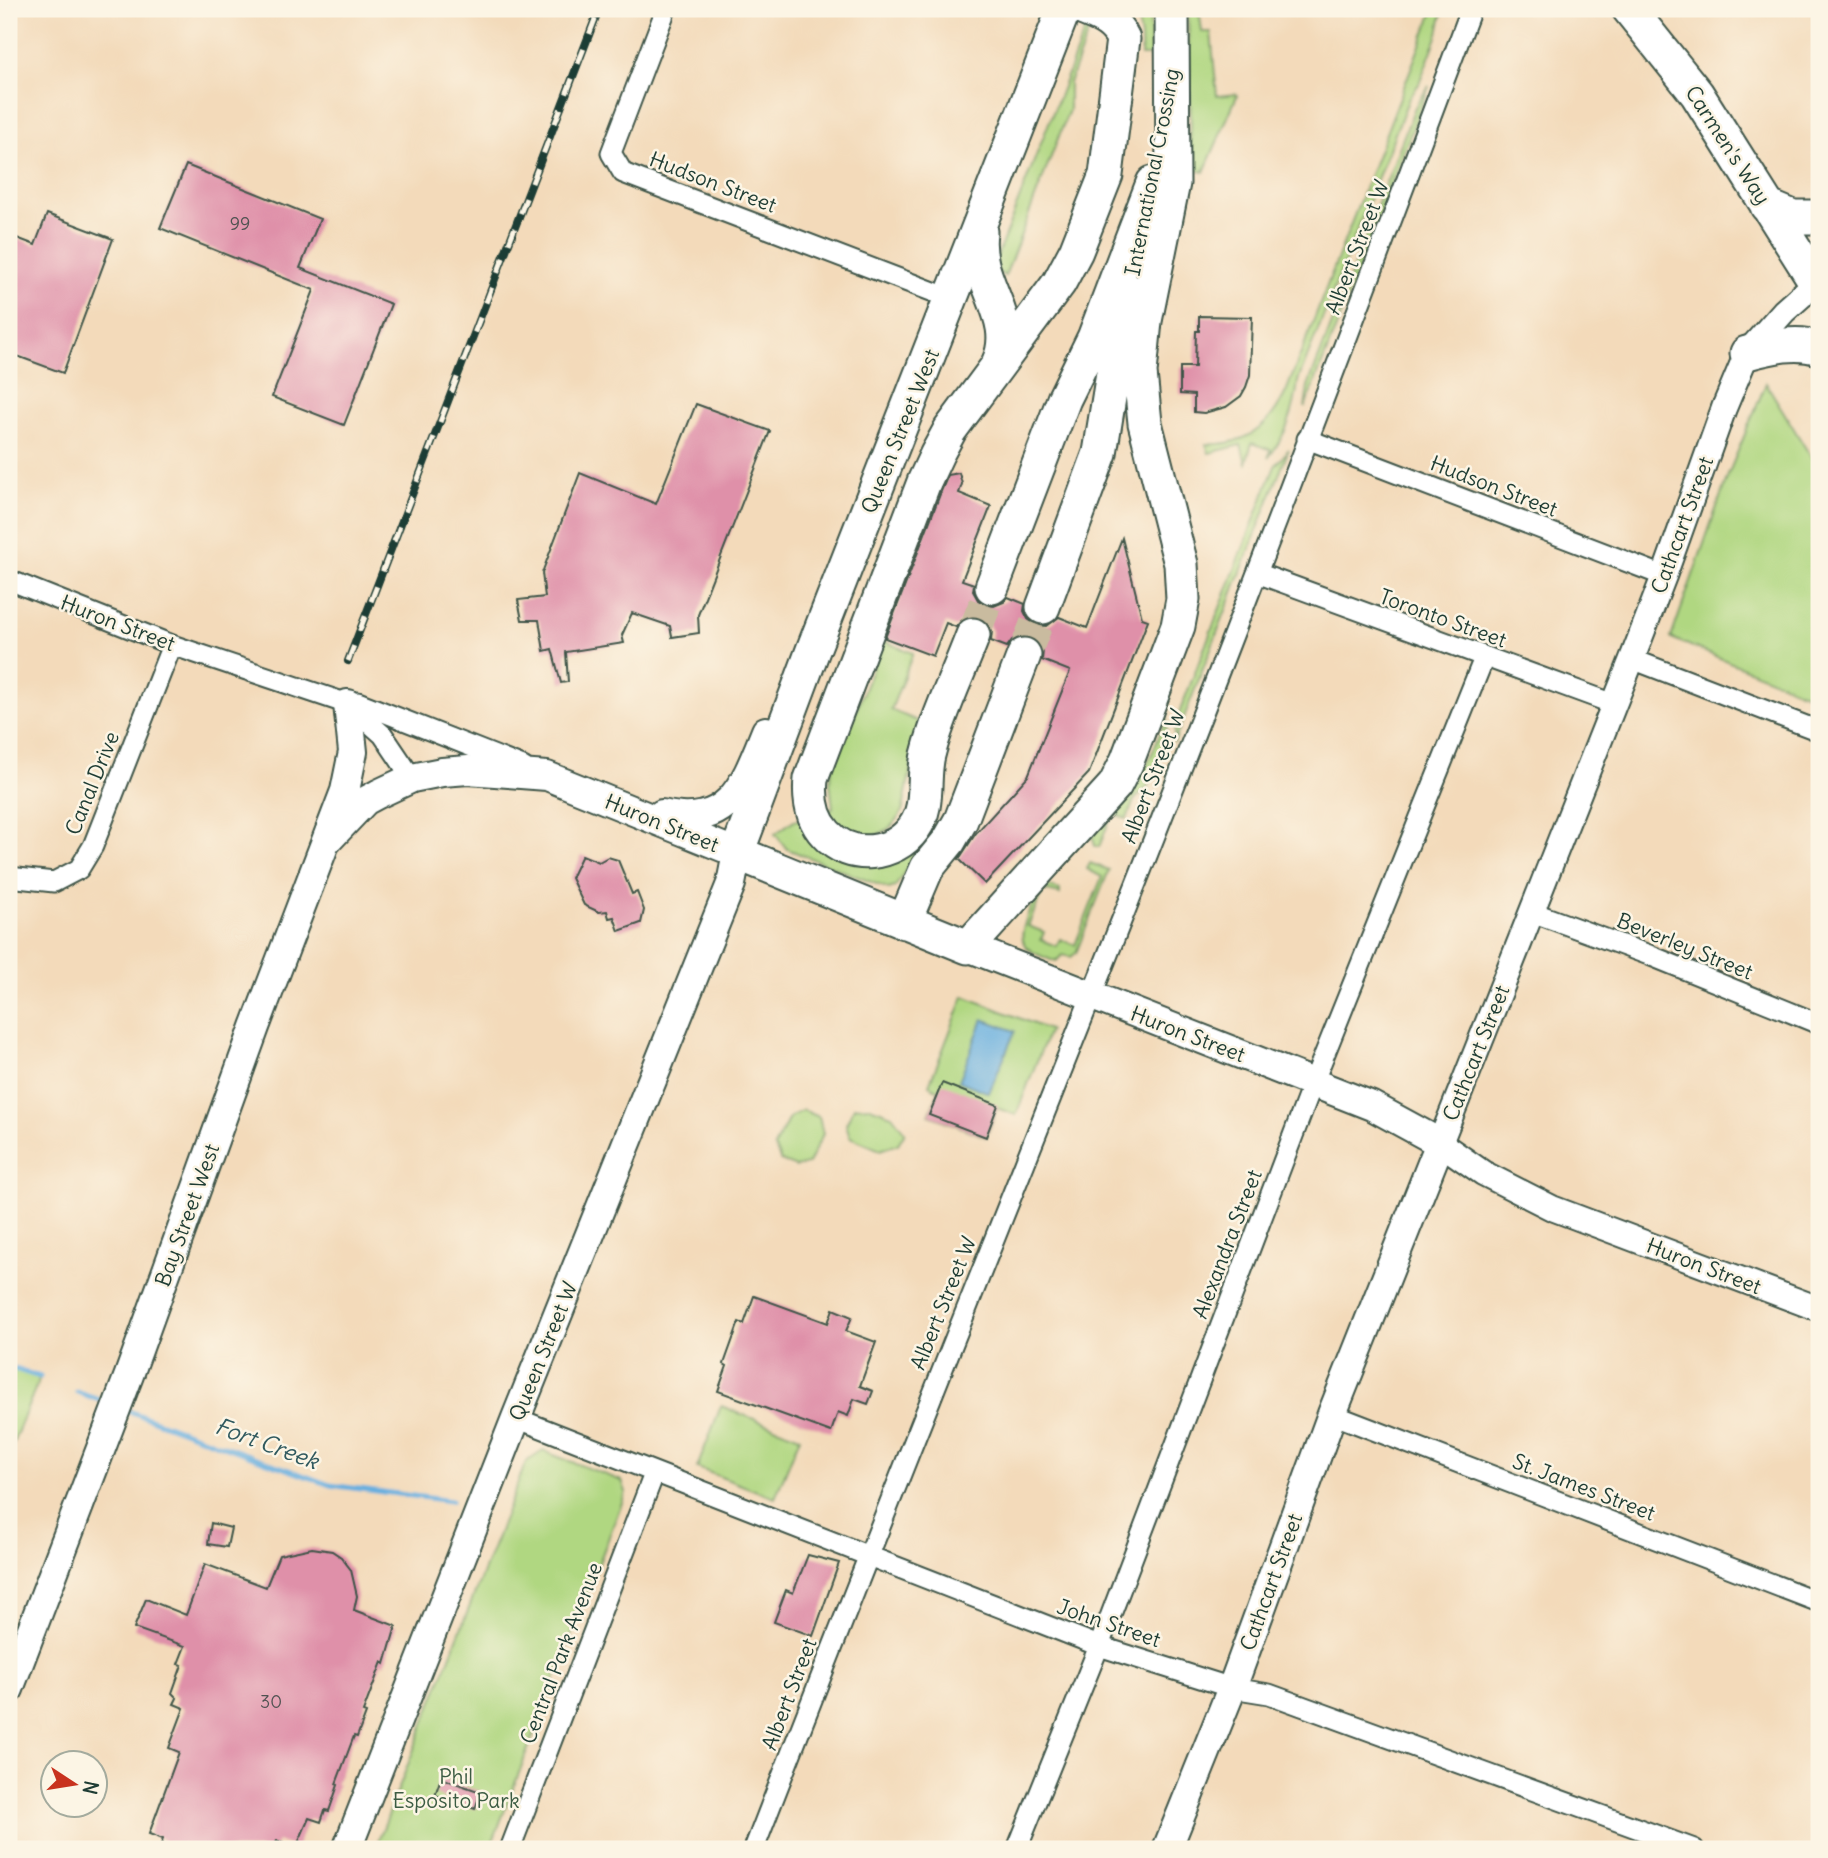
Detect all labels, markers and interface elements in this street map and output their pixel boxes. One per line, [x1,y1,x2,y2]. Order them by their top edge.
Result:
street label: International Crossing [1119,66,1185,278]
street label: Carmen's Way [1679,80,1777,210]
street label: Hudson Street [646,145,780,219]
street label: Albert Street W [1319,176,1395,318]
house number: 99 [230,212,250,235]
street label: Queen Street West [855,345,945,517]
street label: Hudson Street [1427,449,1561,523]
street label: Cathcart Street [1645,453,1719,597]
street label: Toronto Street [1376,582,1510,654]
street label: Huron Street [57,589,179,657]
street label: Albert Street W [1115,705,1191,847]
street label: Canal Drive [59,727,125,839]
street label: Huron Street [601,788,723,858]
street label: Beverley Street [1613,906,1757,986]
street label: Cathcart Street [1437,981,1515,1125]
street label: Huron Street [1127,1000,1249,1068]
street label: Bay Street West [149,1140,225,1290]
street label: Alexandra Street [1186,1166,1268,1322]
street label: Albert Street W [904,1232,982,1374]
street label: Huron Street [1643,1232,1765,1300]
street label: Queen Street W [503,1277,583,1425]
water label: Fort Creek [211,1411,324,1475]
street label: St. James Street [1509,1447,1659,1527]
street label: Cathcart Street [1234,1510,1308,1654]
street label: Central Park Avenue [514,1558,608,1748]
street label: John Street [1054,1593,1164,1653]
street label: Albert Street [755,1634,823,1754]
house number: 30 [260,1690,282,1713]
north arrow [38,1750,108,1820]
park label: Phil Esposito Park [392,1763,520,1814]
text: N [78,1779,104,1796]

